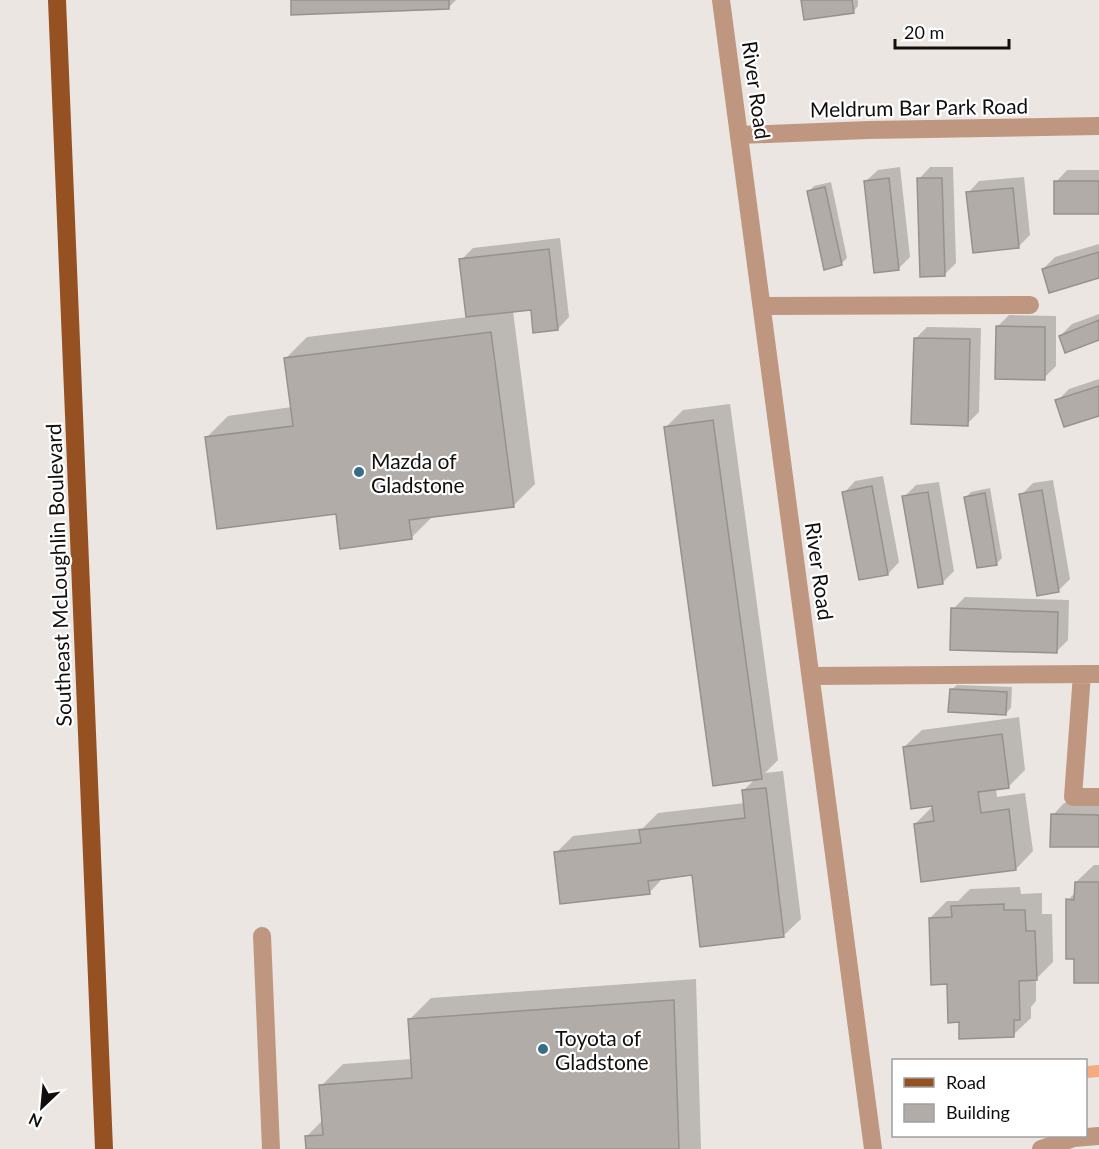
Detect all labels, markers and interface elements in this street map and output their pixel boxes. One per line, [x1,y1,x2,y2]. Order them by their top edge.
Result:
scale bar [895,12,1009,50]
text: 20 m [904,21,944,43]
street label: River Road [738,39,776,141]
street label: Meldrum Bar Park Road [810,93,1028,121]
street label: Southeast McLoughlin Boulevard [40,423,76,727]
place label: Mazda of Gladstone [371,448,465,497]
marker: Mazda of Gladstone [352,465,366,479]
street label: River Road [801,520,839,622]
place label: Toyota of Gladstone [555,1025,649,1074]
marker: Toyota of Gladstone [536,1042,550,1056]
legend [892,1059,1087,1137]
text: Road [946,1071,986,1093]
north arrow [12,1077,72,1137]
text: Building [946,1101,1010,1123]
text: N [26,1110,45,1132]

